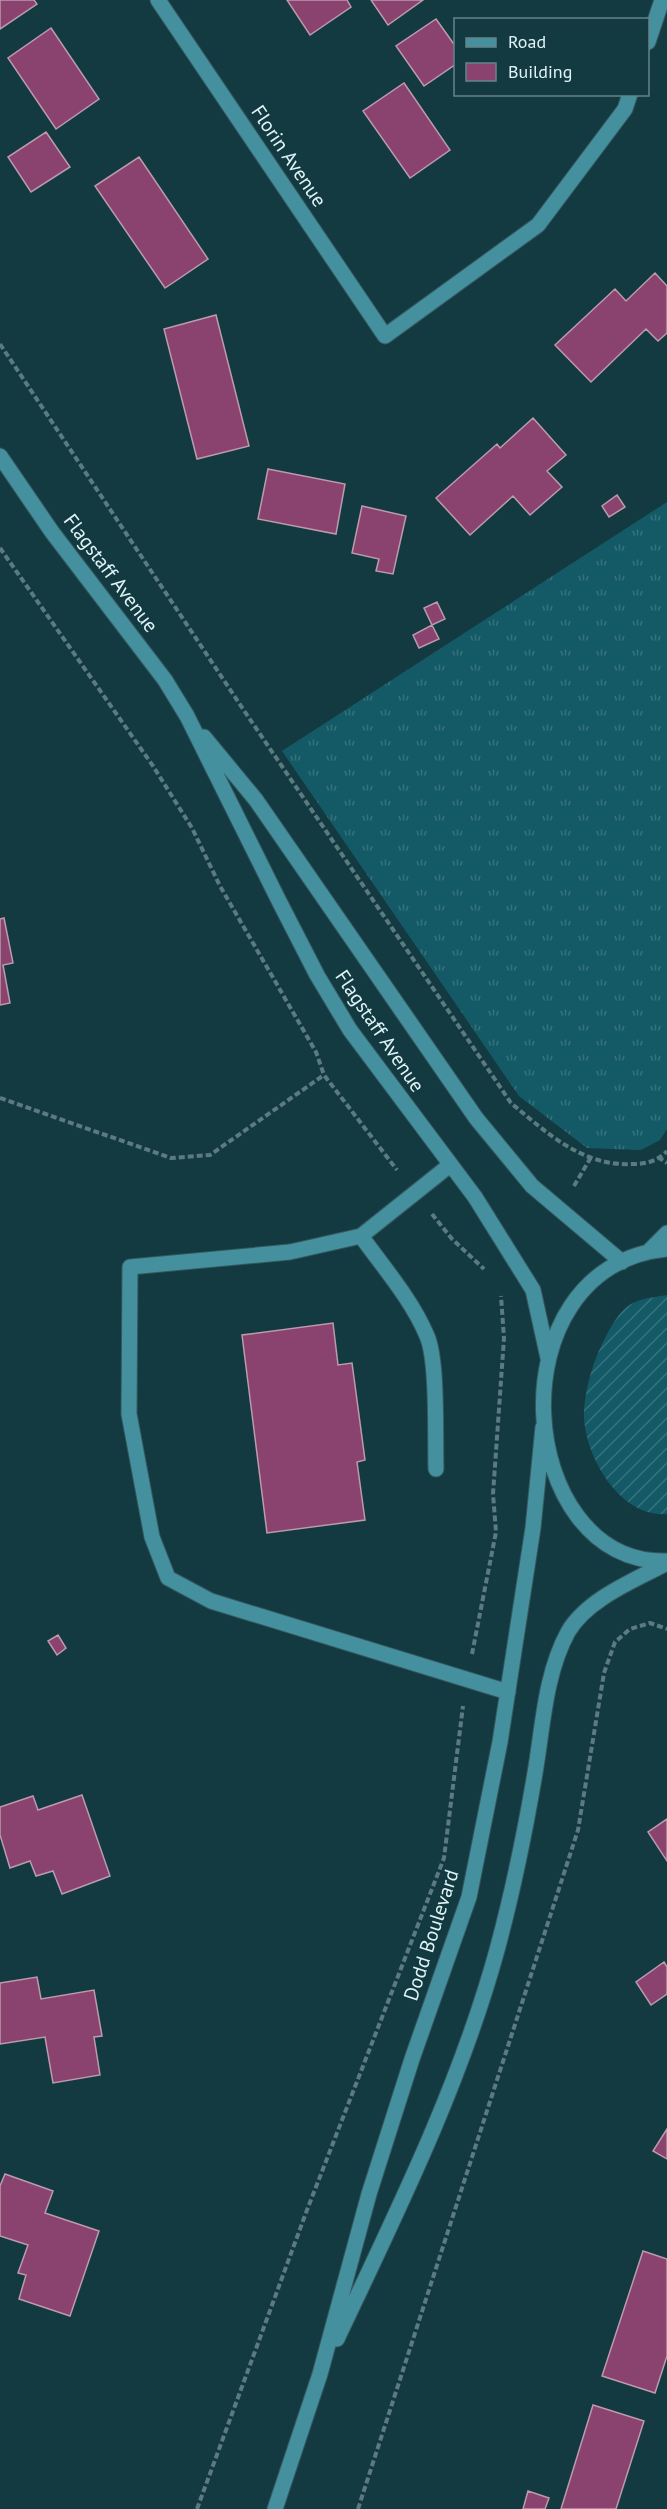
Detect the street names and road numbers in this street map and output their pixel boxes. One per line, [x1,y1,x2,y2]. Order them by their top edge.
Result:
street label: Florin Avenue [245,100,333,212]
street label: Flagstaff Avenue [58,509,164,637]
street label: Flagstaff Avenue [330,965,430,1097]
street label: Dodd Boulevard [398,1866,464,2004]

